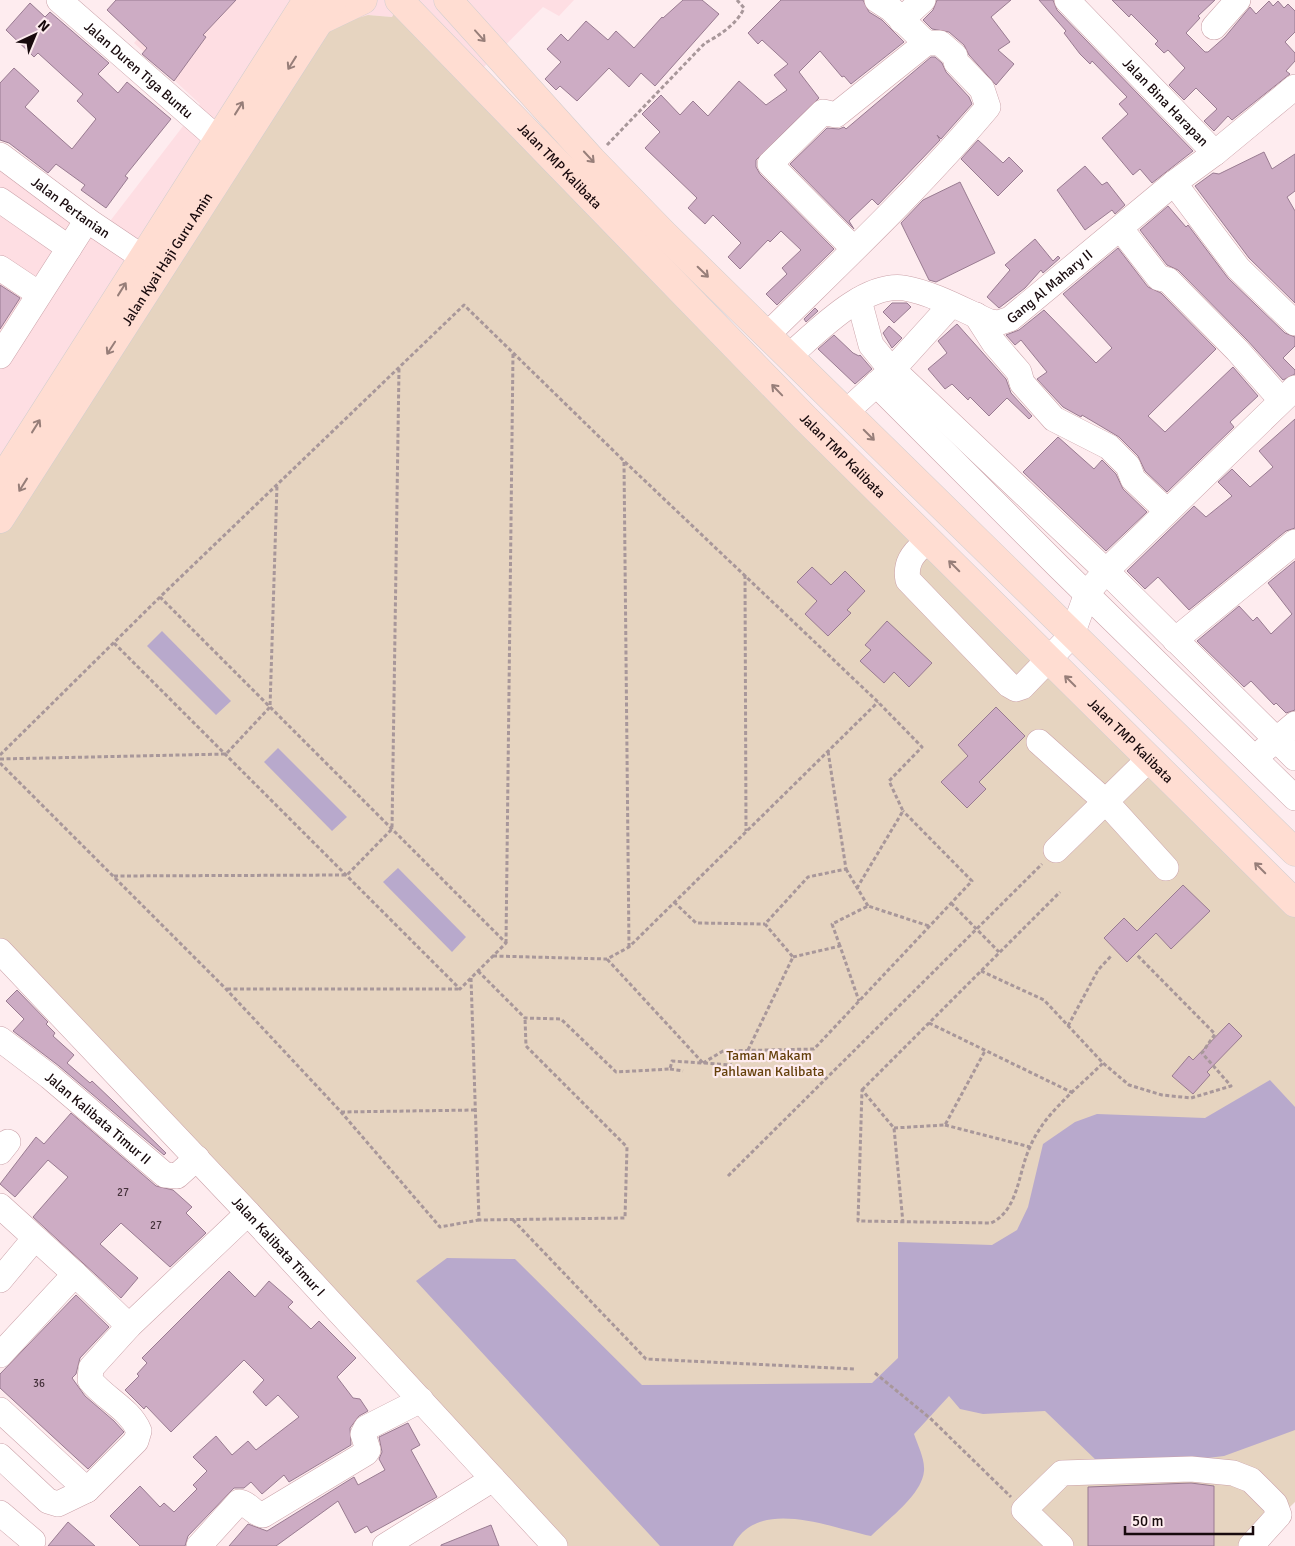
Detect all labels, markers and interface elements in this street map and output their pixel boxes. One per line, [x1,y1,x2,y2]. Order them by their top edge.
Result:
north arrow [10,10,60,60]
text: N [34,17,53,36]
street label: Jalan Duren Tiga Buntu [81,18,197,122]
one-way arrow [474,30,486,43]
street label: Jalan Bina Harapan [1119,54,1212,150]
one-way arrow [286,56,296,70]
one-way arrow [234,102,244,116]
street label: Jalan TMP Kalibata [514,119,606,212]
one-way arrow [583,150,595,163]
street label: Jalan Pertanian [28,173,113,242]
street label: Jalan Kyai Haji Guru Amin [118,189,216,329]
street label: Gang Al Mahary II [1003,246,1096,327]
one-way arrow [697,266,709,278]
one-way arrow [117,282,127,296]
one-way arrow [105,341,115,355]
one-way arrow [771,383,783,396]
street label: Jalan TMP Kalibata [796,410,889,502]
one-way arrow [31,420,41,434]
one-way arrow [863,429,876,441]
one-way arrow [17,477,27,491]
one-way arrow [948,560,960,572]
one-way arrow [1064,675,1076,687]
street label: Jalan TMP Kalibata [1084,694,1177,786]
one-way arrow [1254,862,1266,874]
park label: Taman Makam Pahlawan Kalibata [714,1047,824,1080]
street label: Jalan Kalibata Timur II [42,1068,155,1168]
house number: 27 [117,1186,129,1199]
street label: Jalan Kalibata Timur I [228,1193,329,1300]
house number: 27 [150,1219,162,1232]
house number: 36 [33,1377,45,1390]
scale bar [1125,1504,1252,1536]
text: 50 m [1132,1512,1163,1530]

